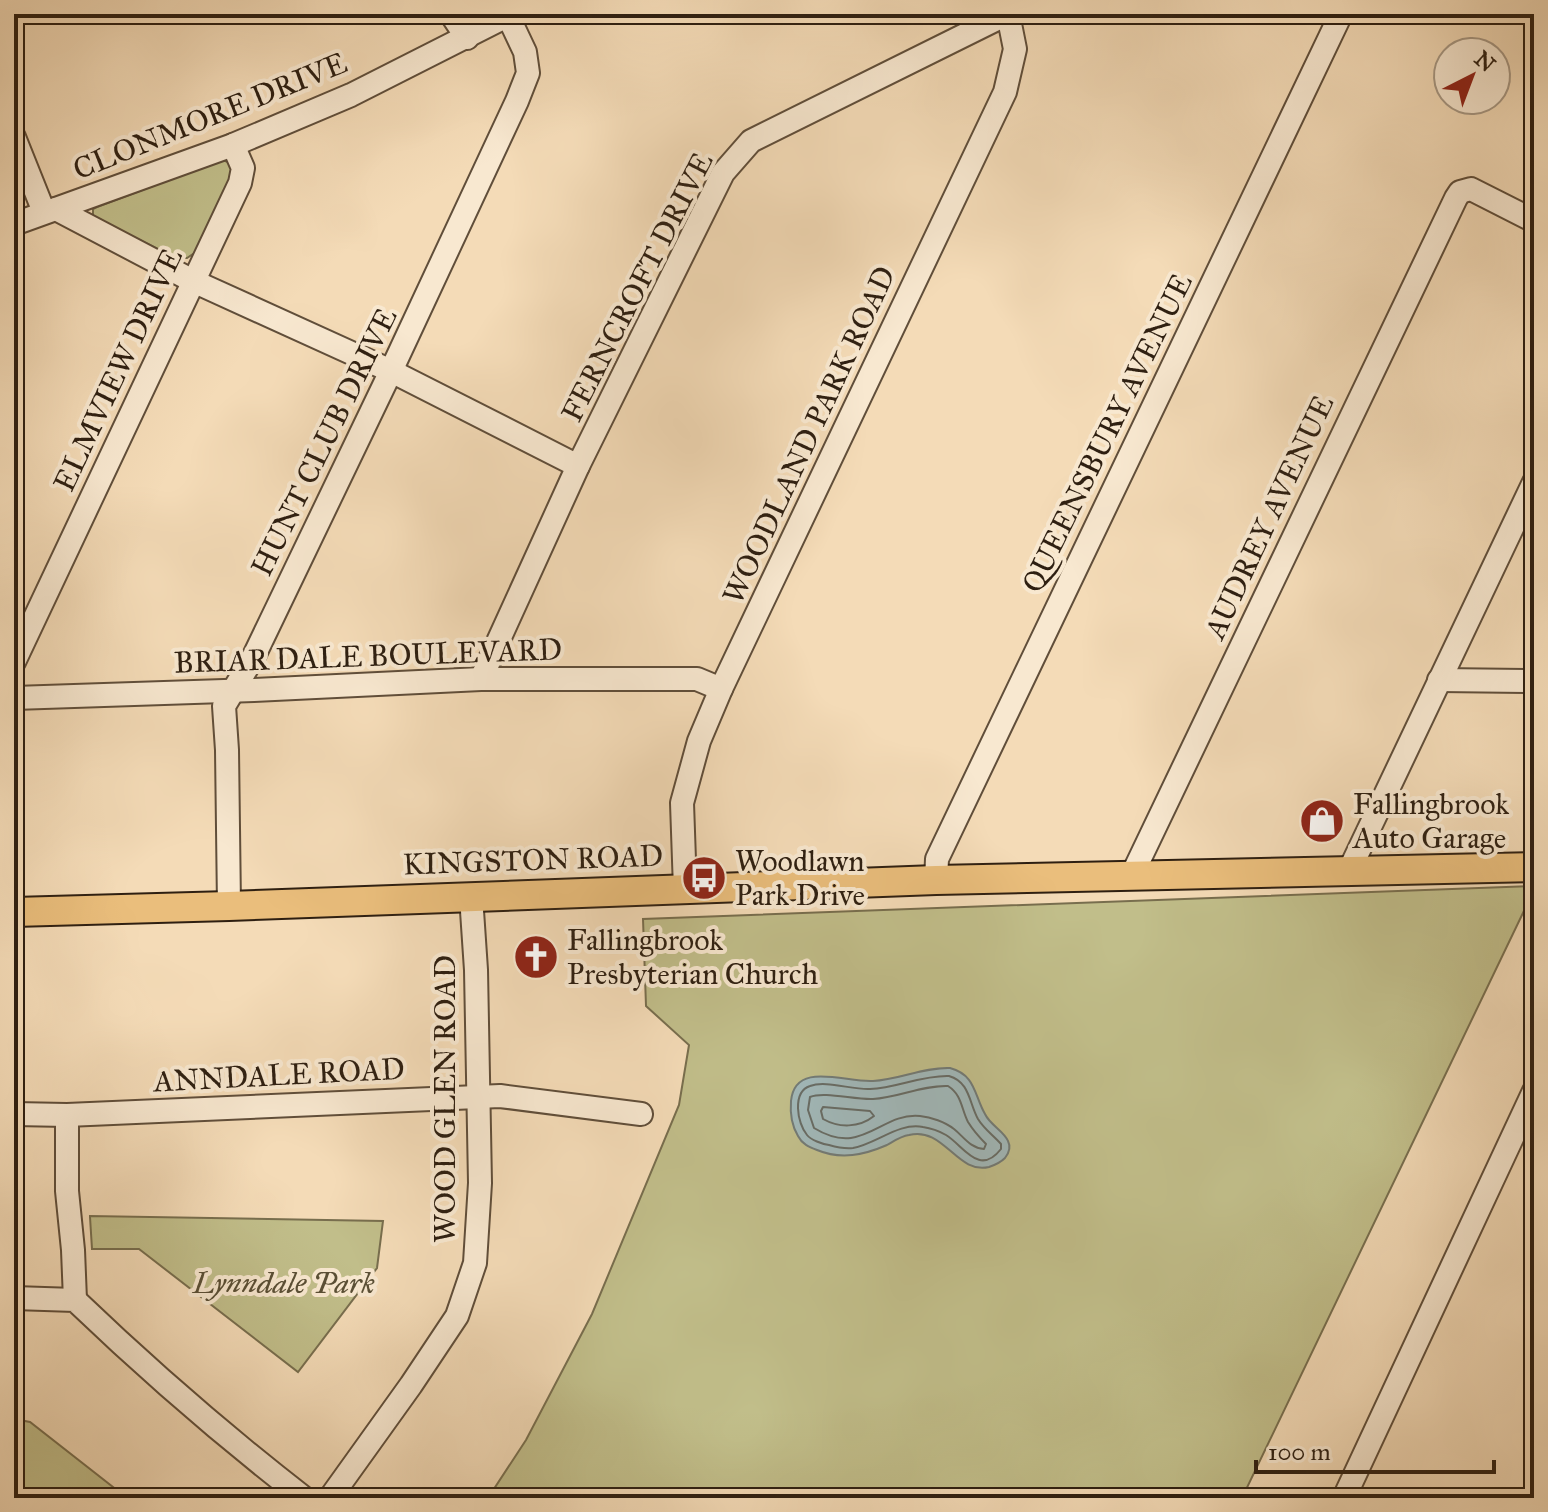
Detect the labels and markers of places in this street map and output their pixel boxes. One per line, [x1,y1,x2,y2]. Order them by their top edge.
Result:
place label: Fallingbrook Auto Garage [1351,786,1509,856]
shop icon: Fallingbrook Auto Garage [1298,797,1346,845]
place label: Woodlawn Park Drive [735,843,865,913]
bus stop icon: Woodlawn Park Drive [680,854,728,902]
place label: Fallingbrook Presbyterian Church [567,922,818,992]
church icon: Fallingbrook Presbyterian Church [512,933,560,981]

